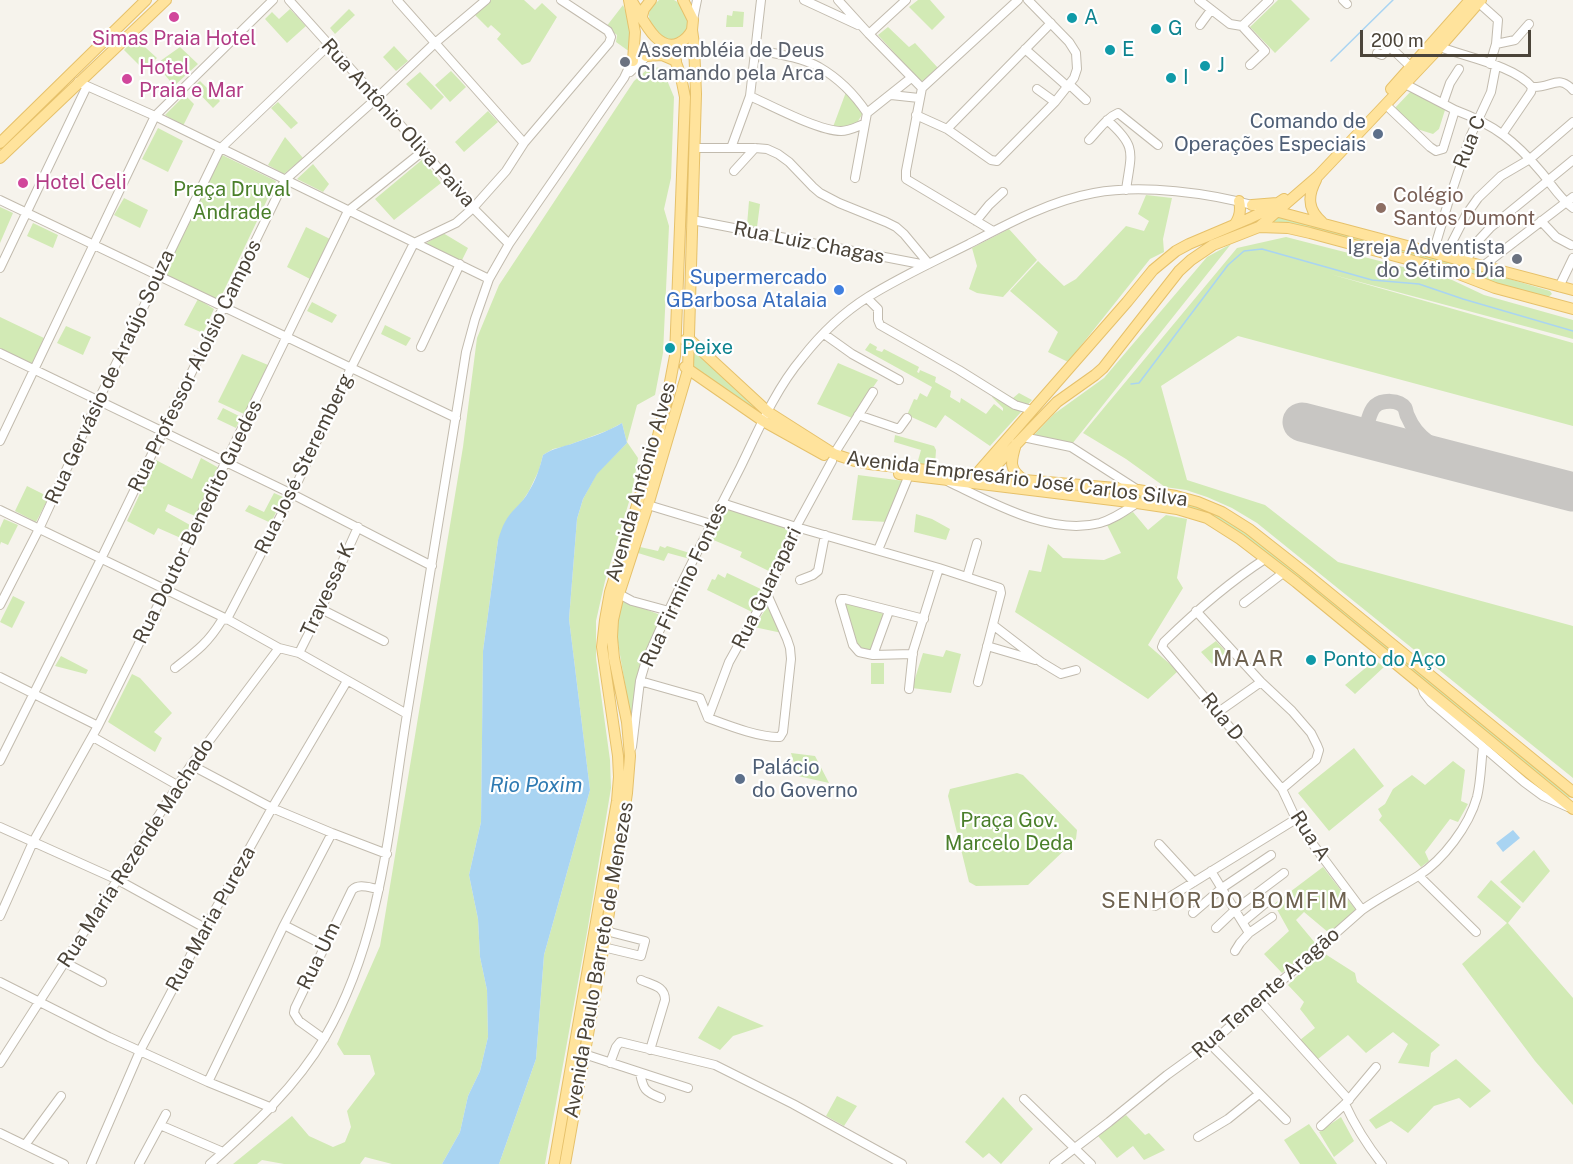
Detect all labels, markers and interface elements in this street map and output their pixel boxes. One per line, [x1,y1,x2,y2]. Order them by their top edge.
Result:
place label: A [1084,6,1098,30]
marker: Simas Praia Hotel [167,10,181,24]
marker: A [1065,11,1079,25]
place label: G [1168,17,1183,41]
scale bar [1363,18,1534,56]
marker: G [1149,22,1163,36]
place label: Simas Praia Hotel [92,27,256,51]
text: 200 m [1371,30,1424,51]
street label: Rua Antônio Oliva Paiva [316,34,480,212]
place label: E [1122,38,1134,62]
place label: Assembléia de Deus Clamando pela Arca [637,39,825,86]
marker: E [1103,43,1117,57]
place label: J [1217,54,1225,78]
marker: Assembléia de Deus Clamando pela Arca [618,55,632,69]
place label: Hotel Praia e Mar [139,56,244,103]
marker: J [1198,59,1212,73]
place label: I [1183,66,1189,90]
marker: I [1164,71,1178,85]
marker: Hotel Praia e Mar [120,72,134,86]
place label: Comando de Operações Especiais [1174,110,1366,157]
street label: Rua C [1449,112,1491,172]
marker: Comando de Operações Especiais [1371,127,1385,141]
place label: Hotel Celi [35,171,127,195]
marker: Hotel Celi [16,176,30,190]
park label: Praça Druval Andrade [173,178,291,225]
place label: Colégio Santos Dumont [1393,184,1535,231]
marker: Colégio Santos Dumont [1374,201,1388,215]
street label: Rua Luiz Chagas [732,217,886,269]
street label: Rua Professor Aloísio Campos [123,236,267,496]
place label: Igreja Adventista do Sétimo Dia [1347,236,1505,283]
street label: Rua Gervásio de Araújo Souza [40,246,180,508]
marker: Igreja Adventista do Sétimo Dia [1510,252,1524,266]
place label: Supermercado GBarbosa Atalaia [666,266,827,313]
marker: Supermercado GBarbosa Atalaia [832,283,846,297]
place label: Peixe [682,336,733,360]
marker: Peixe [663,341,677,355]
street label: Rua José Steremberg [250,370,358,558]
street label: Avenida Antônio Alves [601,379,681,585]
street label: Rua Doutor Benedito Guedes [128,396,268,648]
street label: Avenida Empresário José Carlos Silva [845,446,1189,512]
street label: Rua Firmino Fontes [635,499,733,671]
street label: Rua Guarapari [727,523,807,653]
street label: Travessa K [296,539,360,641]
district label: MAAR [1213,646,1285,672]
place label: Ponto do Aço [1323,648,1446,672]
marker: Ponto do Aço [1304,653,1318,667]
street label: Rua D [1195,688,1249,746]
street label: Rua Maria Rezende Machado [53,734,219,972]
place label: Palácio do Governo [752,756,858,803]
marker: Palácio do Governo [733,772,747,786]
water label: Rio Poxim [490,773,582,799]
street label: Avenida Paulo Barreto de Menezes [559,800,639,1120]
street label: Rua A [1285,806,1335,866]
park label: Praça Gov. Marcelo Deda [945,809,1073,856]
street label: Rua Maria Pureza [161,842,261,996]
district label: SENHOR DO BOMFIM [1101,888,1349,914]
street label: Rua Um [292,918,346,994]
street label: Rua Tenente Aragão [1187,922,1345,1064]

